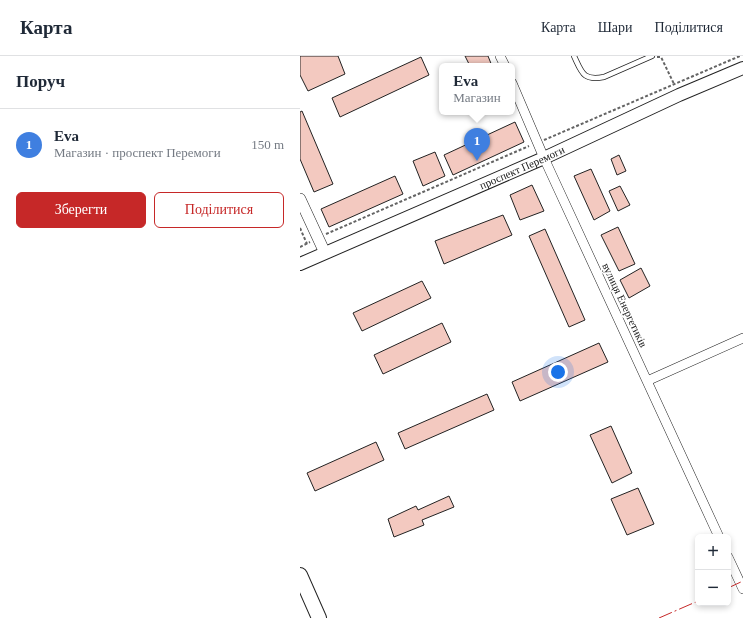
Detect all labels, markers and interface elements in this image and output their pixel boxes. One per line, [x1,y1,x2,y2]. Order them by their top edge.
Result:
text: Карта [20,17,72,38]
text: Карта [541,20,576,35]
text: Шари [598,20,633,35]
text: Поділитися [655,20,723,35]
popup [439,63,515,115]
text: Поруч [16,72,65,91]
text: Eva [453,73,478,89]
text: Магазин [453,90,501,105]
text: Eva [54,128,79,144]
pin: 1 [464,128,490,161]
text: 1 [26,137,32,152]
text: 150 m [251,137,284,152]
street label: проспект Перемоги [478,143,566,191]
text: Магазин · проспект Перемоги [54,145,221,160]
button: Зберегти [16,192,146,228]
button: Поділитися [154,192,284,228]
street label: вулиця Енергетиків [600,261,650,349]
your location [548,362,568,382]
map controls [695,534,731,606]
button: + [695,534,731,570]
button: − [695,570,731,606]

